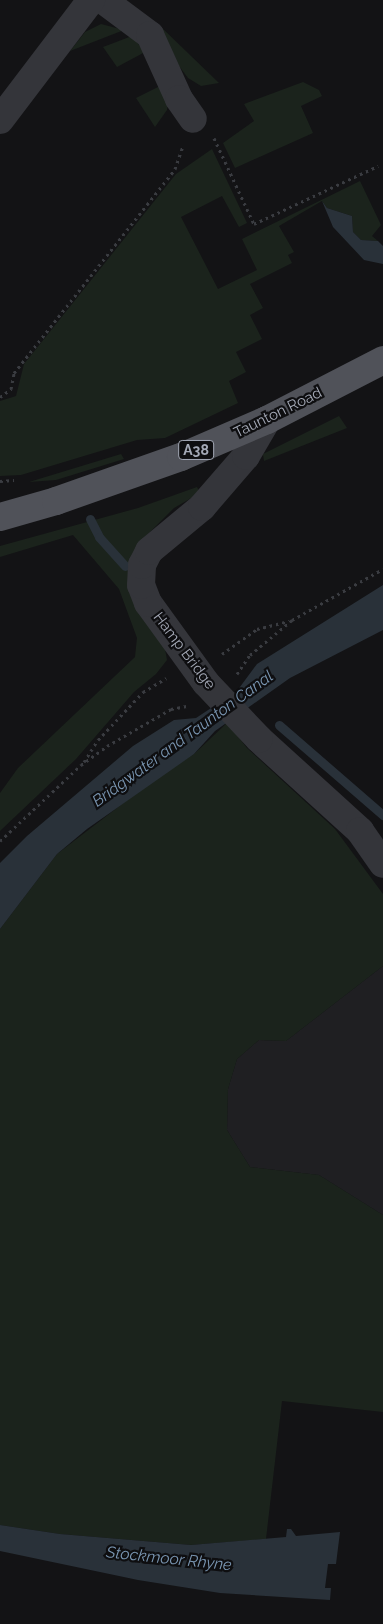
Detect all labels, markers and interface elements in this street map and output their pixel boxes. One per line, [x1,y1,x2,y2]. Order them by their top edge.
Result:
street label: Taunton Road [231,384,325,442]
road number: A38 [177,438,215,462]
street label: Hamp Bridge [149,609,219,693]
water label: Bridgwater and Taunton Canal [88,667,278,811]
water label: Stockmoor Rhyne [105,1543,233,1575]

